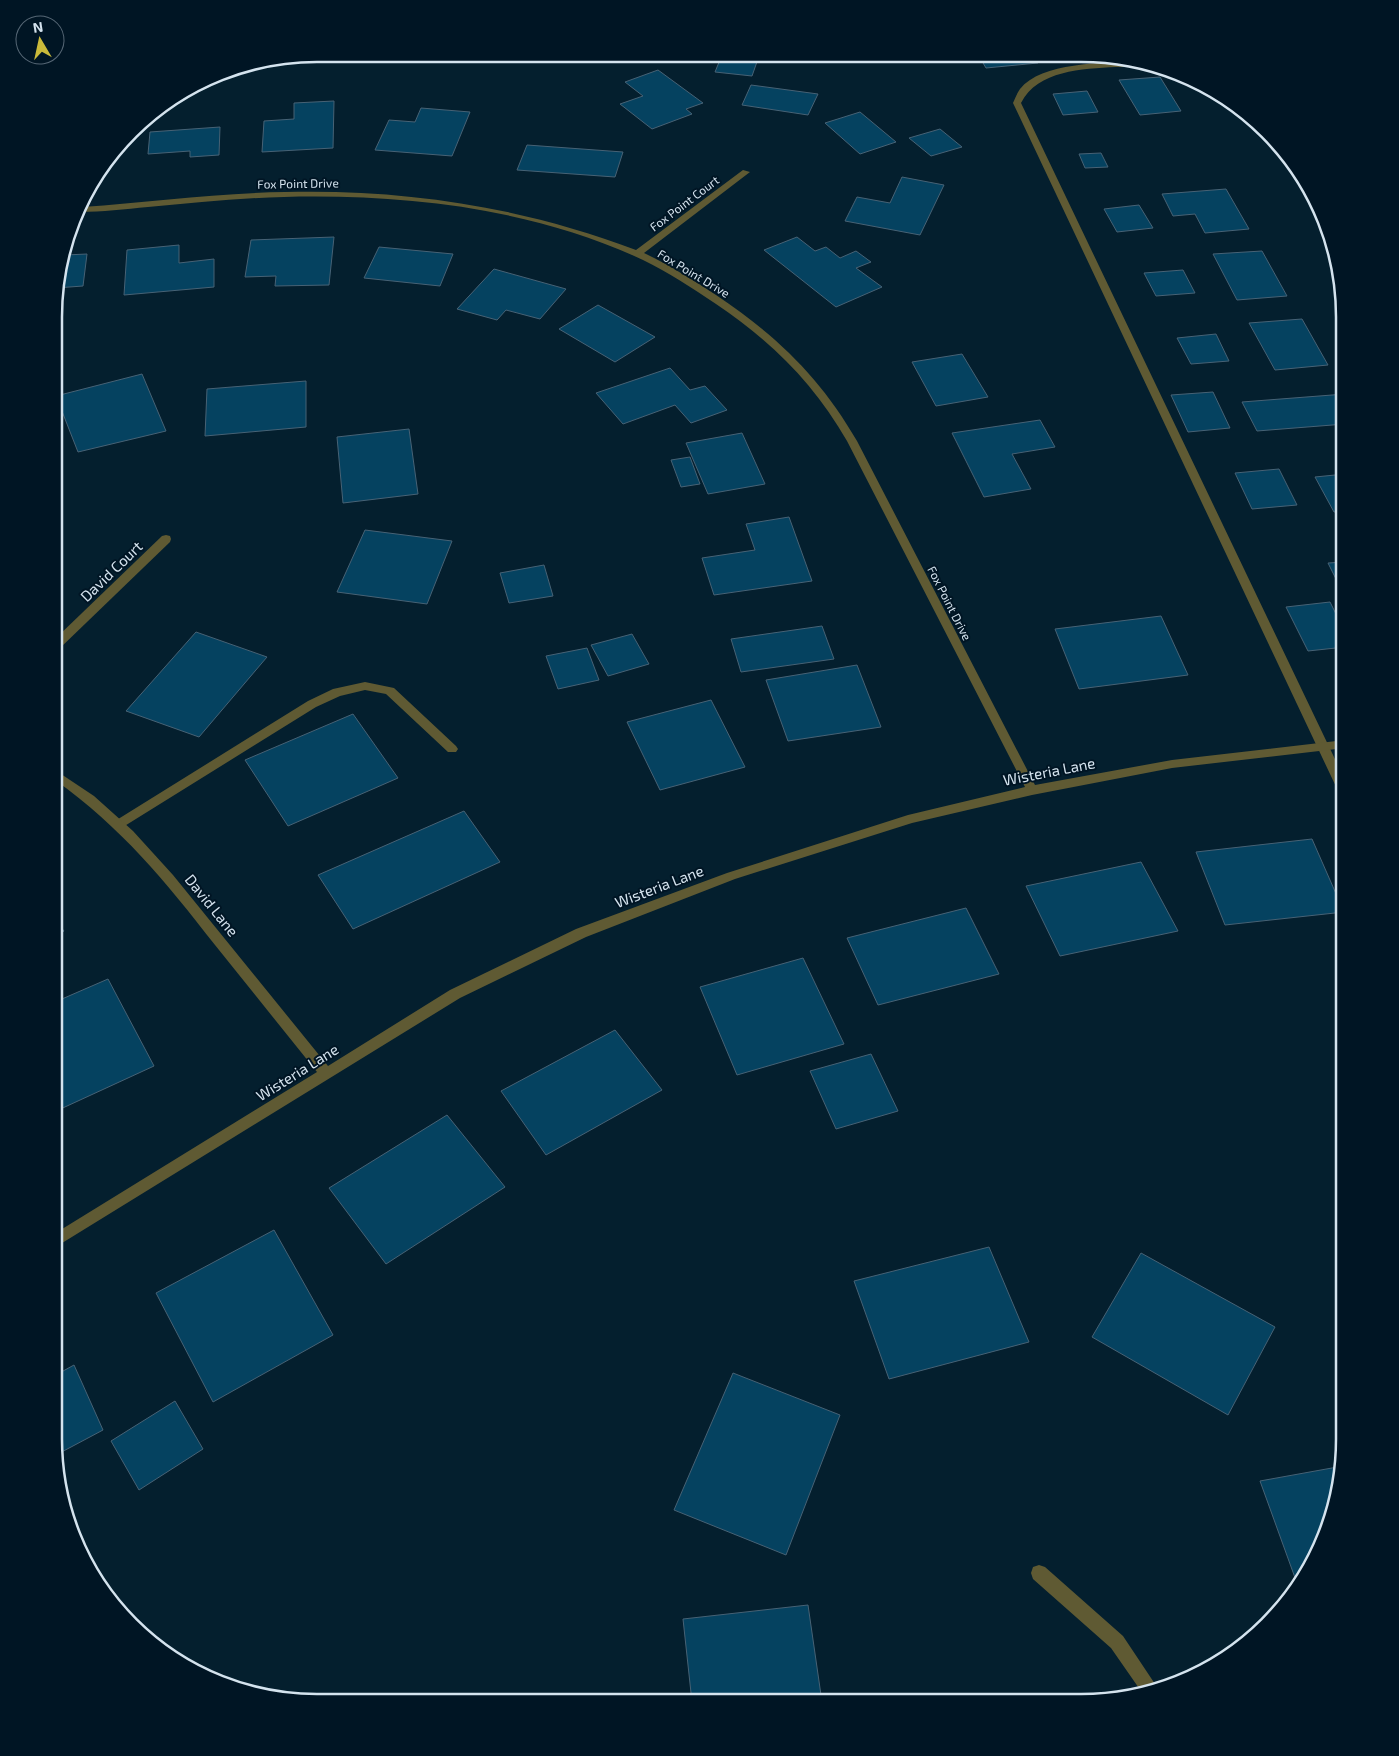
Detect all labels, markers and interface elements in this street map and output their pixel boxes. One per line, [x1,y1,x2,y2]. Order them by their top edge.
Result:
north arrow [15,15,65,65]
text: N [32,17,44,36]
street label: Fox Point Court [647,172,722,234]
street label: Fox Point Drive [257,175,339,191]
street label: Fox Point Drive [655,246,733,300]
street label: David Court [76,537,146,605]
street label: Fox Point Drive [925,564,975,642]
street label: Wisteria Lane [1001,753,1097,789]
street label: Wisteria Lane [612,861,706,911]
street label: David Lane [182,870,242,940]
street label: Wisteria Lane [253,1040,341,1104]

